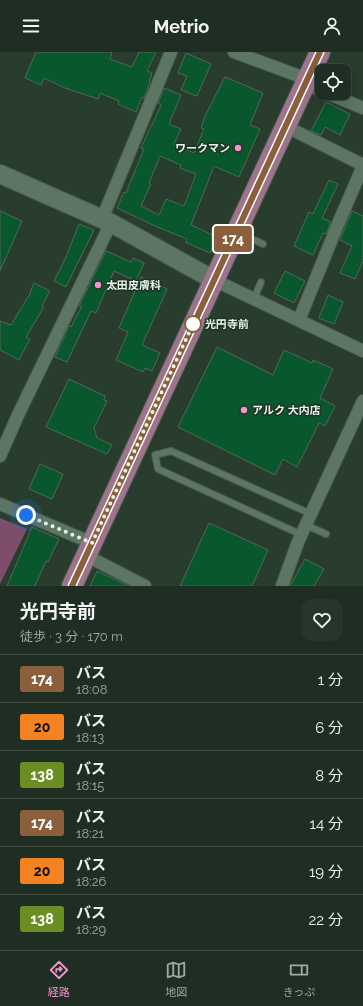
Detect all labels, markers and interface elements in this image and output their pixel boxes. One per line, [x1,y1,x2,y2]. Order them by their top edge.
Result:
icon: menu [20,15,42,37]
icon: person [321,15,343,37]
text: Metrio [154,16,209,37]
map controls [315,64,351,100]
button: locate [315,64,351,100]
place label: ワークマン [175,142,230,155]
marker: ワークマン [233,143,243,153]
line badge: 174 [210,226,256,252]
text: 174 [222,231,244,247]
place label: 太田皮膚科 [106,279,161,292]
marker: 太田皮膚科 [93,280,103,290]
marker: 光円寺前 [184,315,202,333]
place label: 光円寺前 [205,318,249,331]
place label: アルク 大内店 [252,404,321,417]
marker: アルク 大内店 [239,405,249,415]
your location [16,505,36,525]
button: heart [301,599,343,641]
text: 光円寺前 [20,600,96,622]
text: 徒歩 · 3 分 · 170 m [20,629,123,644]
text: バス [76,664,106,682]
text: 174 [31,671,53,687]
text: 1 分 [318,671,343,689]
text: 18:08 [76,682,107,697]
text: バス [76,712,106,730]
text: 20 [34,719,50,735]
text: 6 分 [315,719,343,737]
text: 18:13 [76,730,104,745]
text: バス [76,760,106,778]
text: 138 [30,767,54,783]
text: 8 分 [315,767,343,785]
text: 18:15 [76,778,104,793]
text: バス [76,808,106,826]
text: 174 [31,815,53,831]
text: 14 分 [310,815,343,833]
text: 18:21 [76,826,104,841]
text: バス [76,856,106,874]
text: 20 [34,863,50,879]
text: 19 分 [309,863,343,881]
text: 18:26 [76,874,106,889]
text: バス [76,904,106,922]
text: 138 [30,911,54,927]
text: 22 分 [309,911,343,929]
text: 18:29 [76,922,106,937]
tab: 経路 [48,959,70,999]
tab: 地図 [165,959,187,999]
tab: きっぷ [283,959,315,999]

